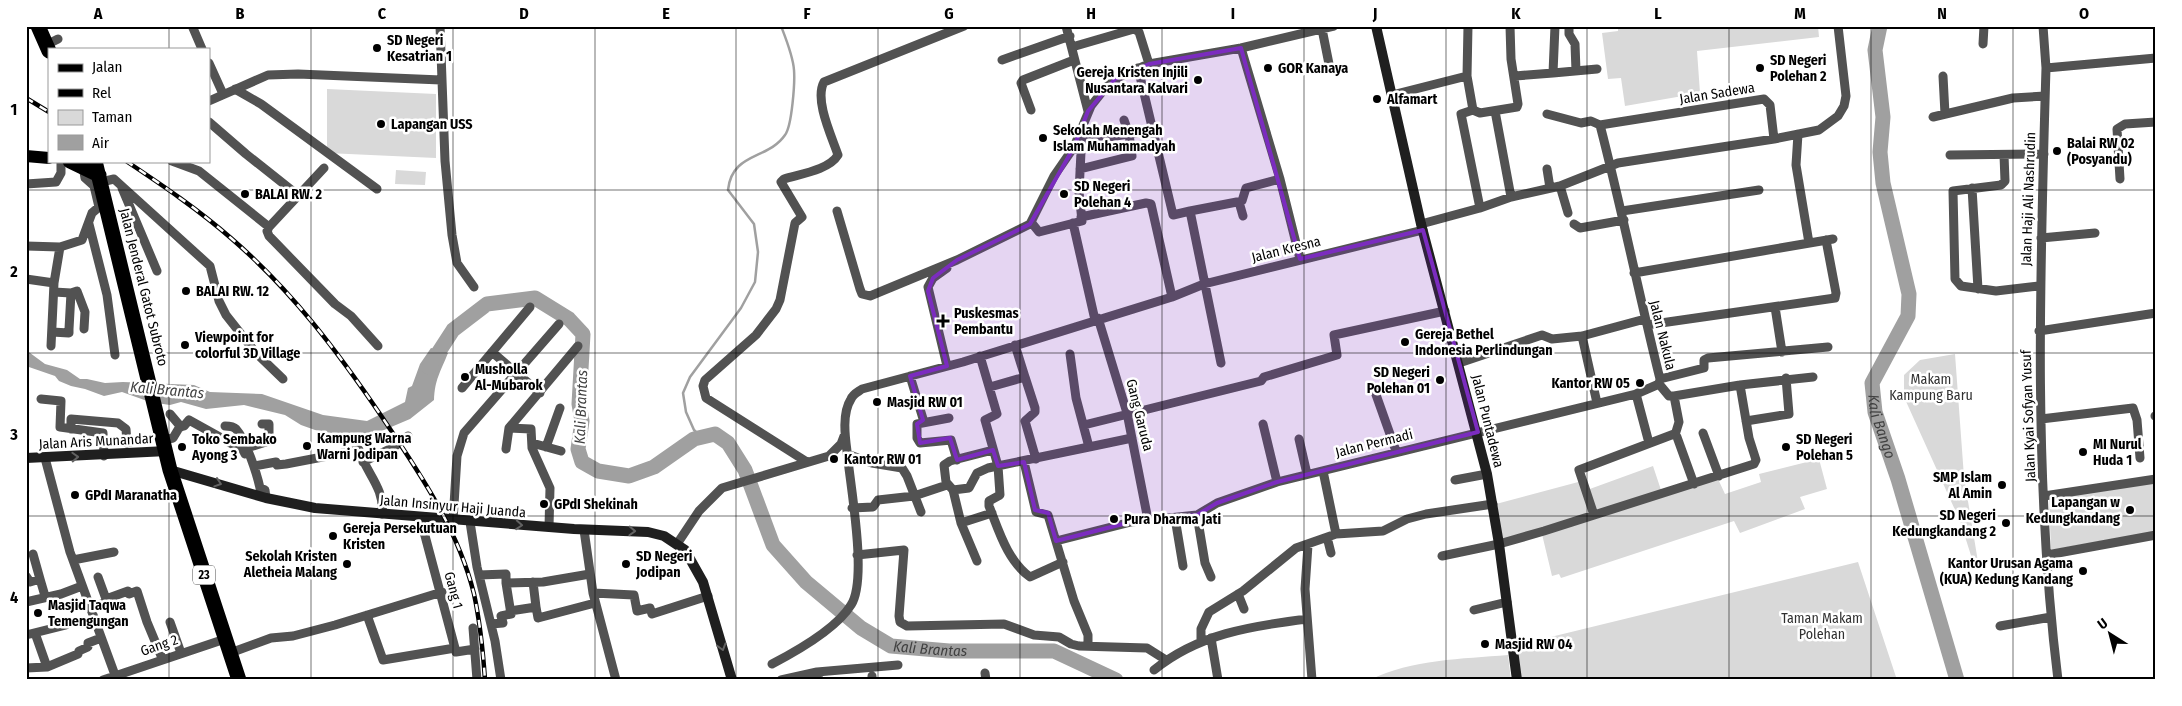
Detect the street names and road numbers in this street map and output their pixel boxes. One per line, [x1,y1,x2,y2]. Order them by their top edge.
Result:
street label: Jalan Sadewa [1678,79,1756,108]
street label: Jalan Haji Ali Nashrudin [2018,132,2039,266]
street label: Jalan Jenderal Gatot Subroto [116,206,171,368]
street label: Jalan Kresna [1250,233,1323,266]
street label: Jalan Nakula [1646,298,1679,372]
street label: Jalan Kyai Sofyan Yusuf [2018,348,2039,482]
street label: Jalan Puntadewa [1468,373,1507,469]
street label: Gang Garuda [1122,377,1157,453]
street label: Jalan Permadi [1334,426,1415,461]
street label: Jalan Aris Munandar [38,430,154,453]
street label: Jalan Insinyur Haji Juanda [379,492,527,521]
road number: 23 [193,566,215,584]
street label: Gang 1 [440,570,467,610]
street label: Gang 2 [138,631,180,660]

